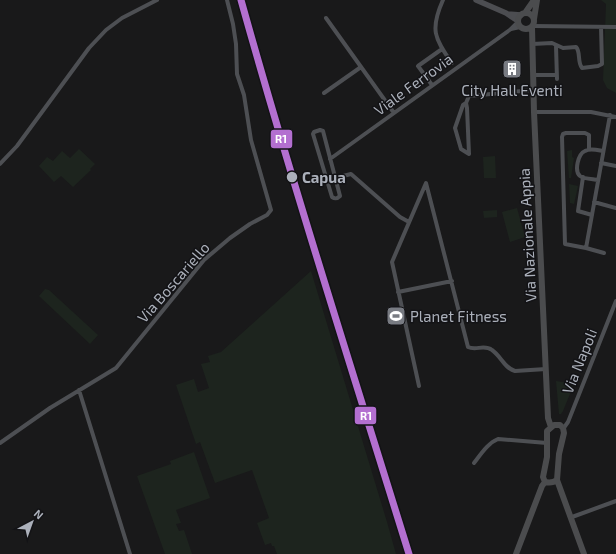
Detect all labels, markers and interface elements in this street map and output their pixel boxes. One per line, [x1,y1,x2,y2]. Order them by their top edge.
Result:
street label: Viale Ferrovia [370,49,456,119]
building icon: City Hall Eventi [501,58,523,80]
place label: City Hall Eventi [461,81,563,99]
line badge: R1 [270,129,293,149]
text: R1 [275,132,287,145]
street label: Via Nazionale Appia [514,167,540,303]
place label: Capua [302,168,346,186]
marker: Capua [285,170,299,184]
street label: Via Boscariello [133,238,213,326]
sports icon: Planet Fitness [385,305,407,327]
place label: Planet Fitness [410,307,507,325]
street label: Via Napoli [558,326,600,396]
line badge: R1 [354,406,377,425]
text: R1 [360,409,372,422]
north arrow [12,502,52,542]
text: N [32,507,46,522]

